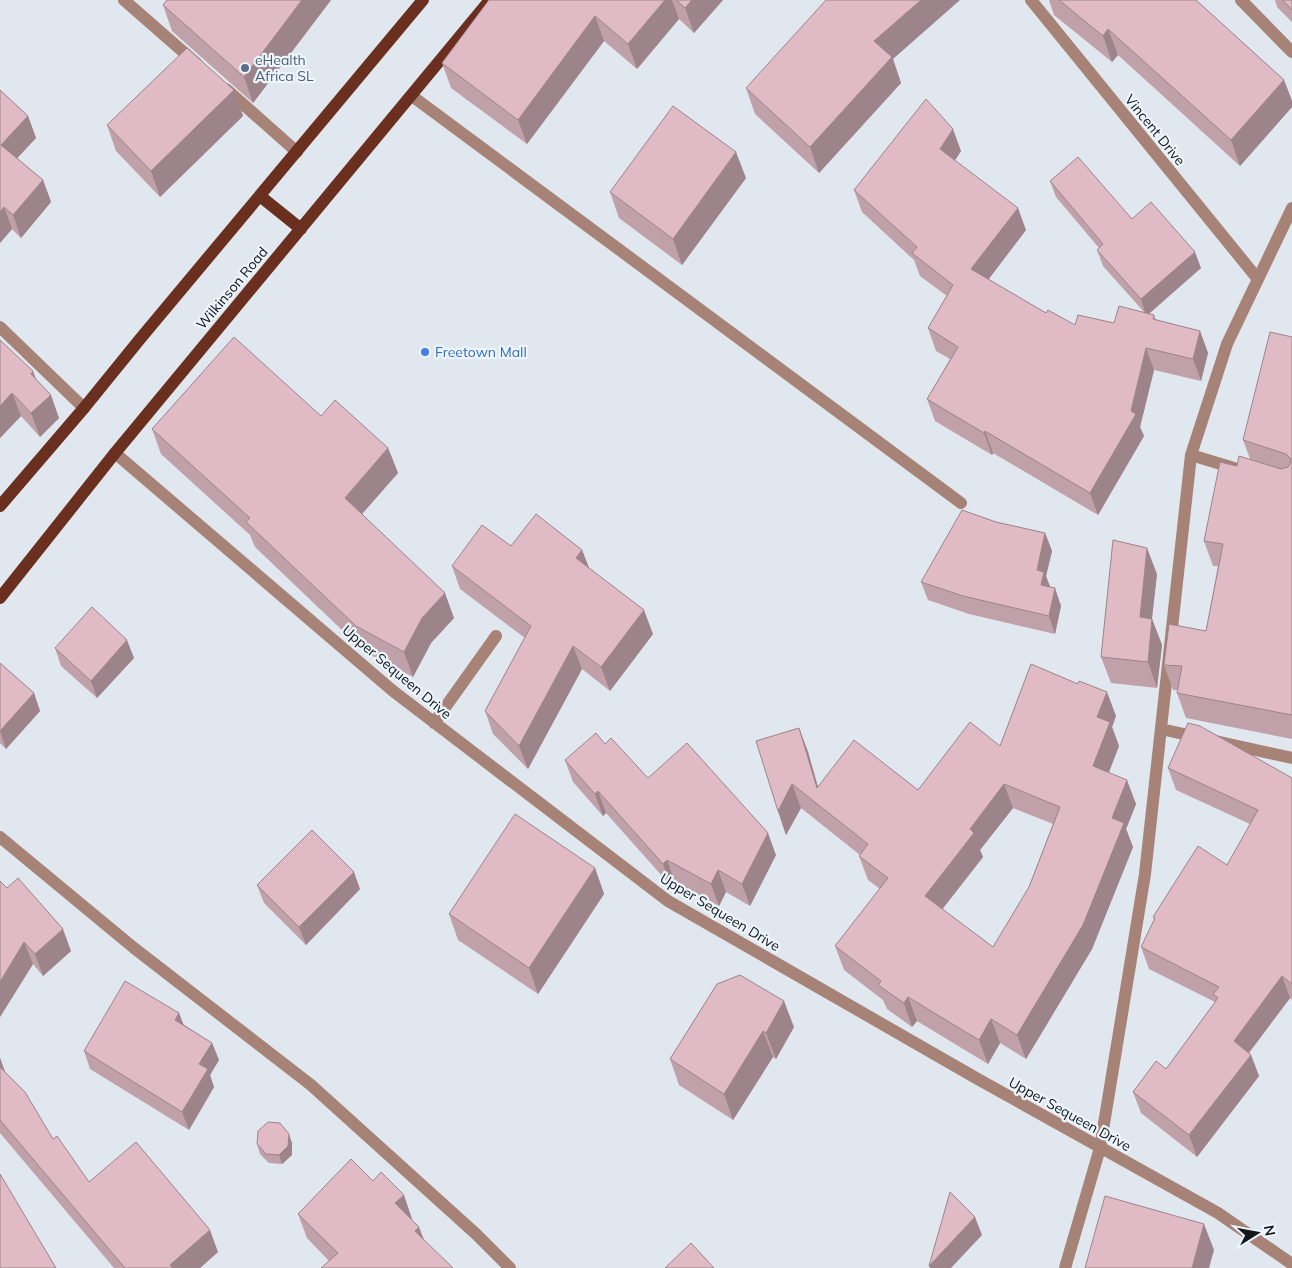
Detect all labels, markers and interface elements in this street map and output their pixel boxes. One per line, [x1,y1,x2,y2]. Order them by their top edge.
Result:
place label: eHealth Africa SL [255,51,314,85]
marker: eHealth Africa SL [239,62,251,74]
street label: Vincent Drive [1121,91,1189,169]
street label: Wilkinson Road [192,243,272,333]
place label: Freetown Mall [435,343,527,361]
marker: Freetown Mall [419,346,431,358]
street label: Upper Sequeen Drive [339,621,455,723]
street label: Upper Sequeen Drive [657,869,783,955]
street label: Upper Sequeen Drive [1006,1073,1134,1155]
north arrow [1232,1208,1282,1258]
text: N [1260,1224,1280,1237]

